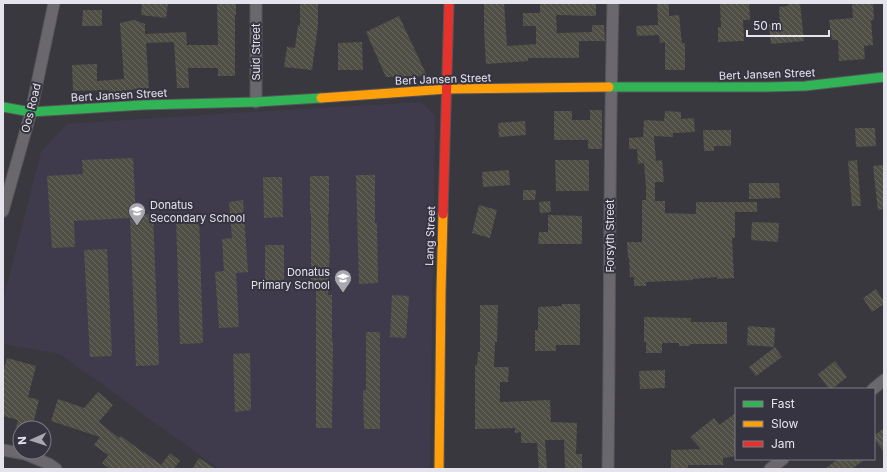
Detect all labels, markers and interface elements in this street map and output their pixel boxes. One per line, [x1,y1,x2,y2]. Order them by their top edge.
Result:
scale bar [747,12,829,38]
text: 50 m [753,18,782,33]
street label: Suid Street [249,23,263,81]
street label: Bert Jansen Street [719,65,816,83]
street label: Bert Jansen Street [395,70,492,88]
street label: Oos Road [18,82,44,134]
street label: Bert Jansen Street [70,85,168,105]
place label: Donatus Secondary School [150,198,245,225]
street label: Forsyth Street [603,199,617,273]
school or university icon: Donatus Secondary School [127,201,147,226]
street label: Lang Street [422,205,438,266]
place label: Donatus Primary School [251,265,330,292]
school or university icon: Donatus Primary School [333,268,353,293]
legend [735,388,875,460]
text: Fast [771,396,795,411]
text: Slow [771,416,799,431]
north arrow [12,420,52,460]
text: N [15,436,29,445]
text: Jam [771,436,795,451]

